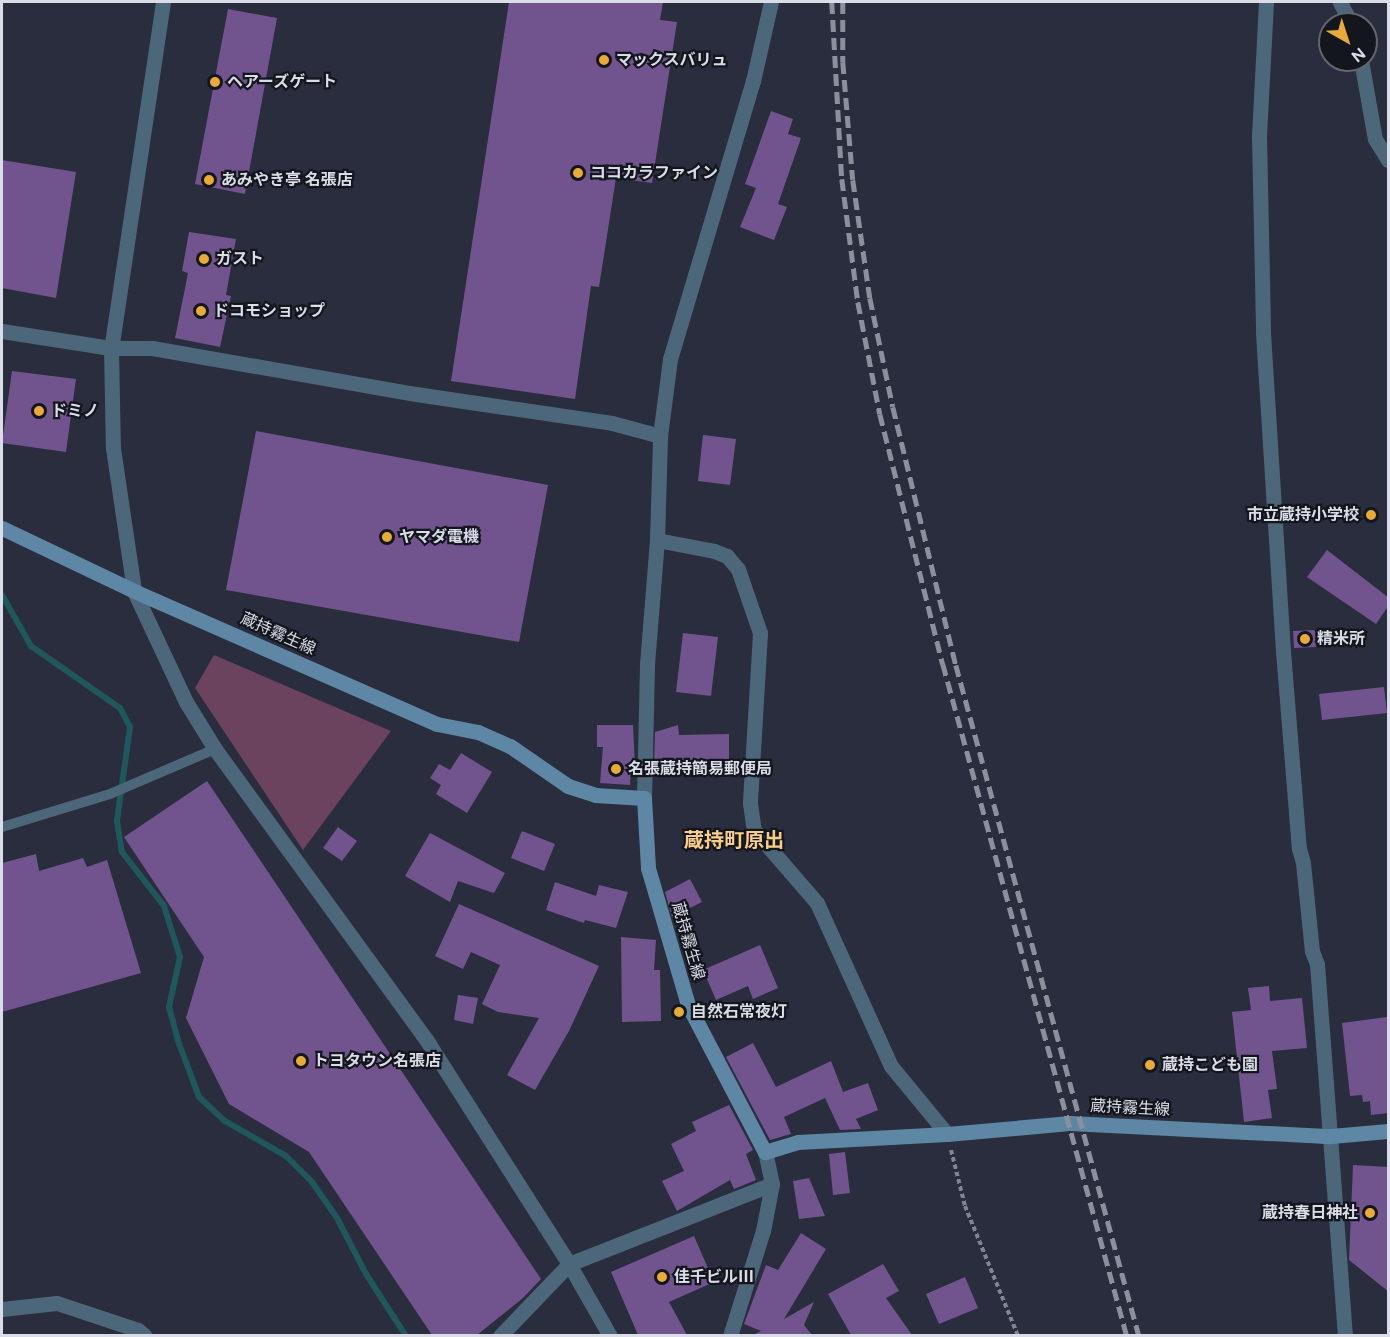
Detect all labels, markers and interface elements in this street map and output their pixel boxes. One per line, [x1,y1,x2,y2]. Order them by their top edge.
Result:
north arrow [1318,12,1378,72]
text: N [1348,44,1369,66]
place label: マックスバリュ [616,50,728,70]
marker: マックスバリュ [597,53,611,67]
place label: ヘアーズゲート [227,72,338,92]
marker: ヘアーズゲート [208,75,222,89]
place label: ココカラファイン [590,163,718,183]
marker: ココカラファイン [571,166,585,180]
place label: あみやき亭 名張店 [221,170,353,190]
marker: あみやき亭 名張店 [202,173,216,187]
place label: ガスト [216,249,264,269]
marker: ガスト [197,252,211,266]
place label: ドコモショップ [213,301,325,321]
marker: ドコモショップ [194,304,208,318]
place label: ドミノ [51,401,99,421]
marker: ドミノ [32,404,46,418]
place label: 市立蔵持小学校 [1247,505,1359,525]
marker: 市立蔵持小学校 [1364,508,1378,522]
place label: ヤマダ電機 [399,527,479,547]
marker: ヤマダ電機 [380,530,394,544]
street label: 蔵持霧生線 [238,609,318,659]
place label: 精米所 [1317,629,1365,649]
marker: 精米所 [1298,632,1312,646]
place label: 名張蔵持簡易郵便局 [628,759,772,779]
marker: 名張蔵持簡易郵便局 [609,762,623,776]
district label: 蔵持町原出 [684,828,784,852]
street label: 蔵持霧生線 [668,900,708,982]
place label: 自然石常夜灯 [691,1002,787,1022]
marker: 自然石常夜灯 [672,1005,686,1019]
place label: トヨタウン名張店 [313,1051,441,1071]
marker: トヨタウン名張店 [294,1054,308,1068]
place label: 蔵持こども園 [1162,1055,1258,1075]
marker: 蔵持こども園 [1143,1058,1157,1072]
street label: 蔵持霧生線 [1090,1096,1170,1120]
place label: 蔵持春日神社 [1262,1203,1358,1223]
marker: 蔵持春日神社 [1363,1206,1377,1220]
place label: 佳千ビルⅢ [674,1267,754,1287]
marker: 佳千ビルⅢ [655,1270,669,1284]

